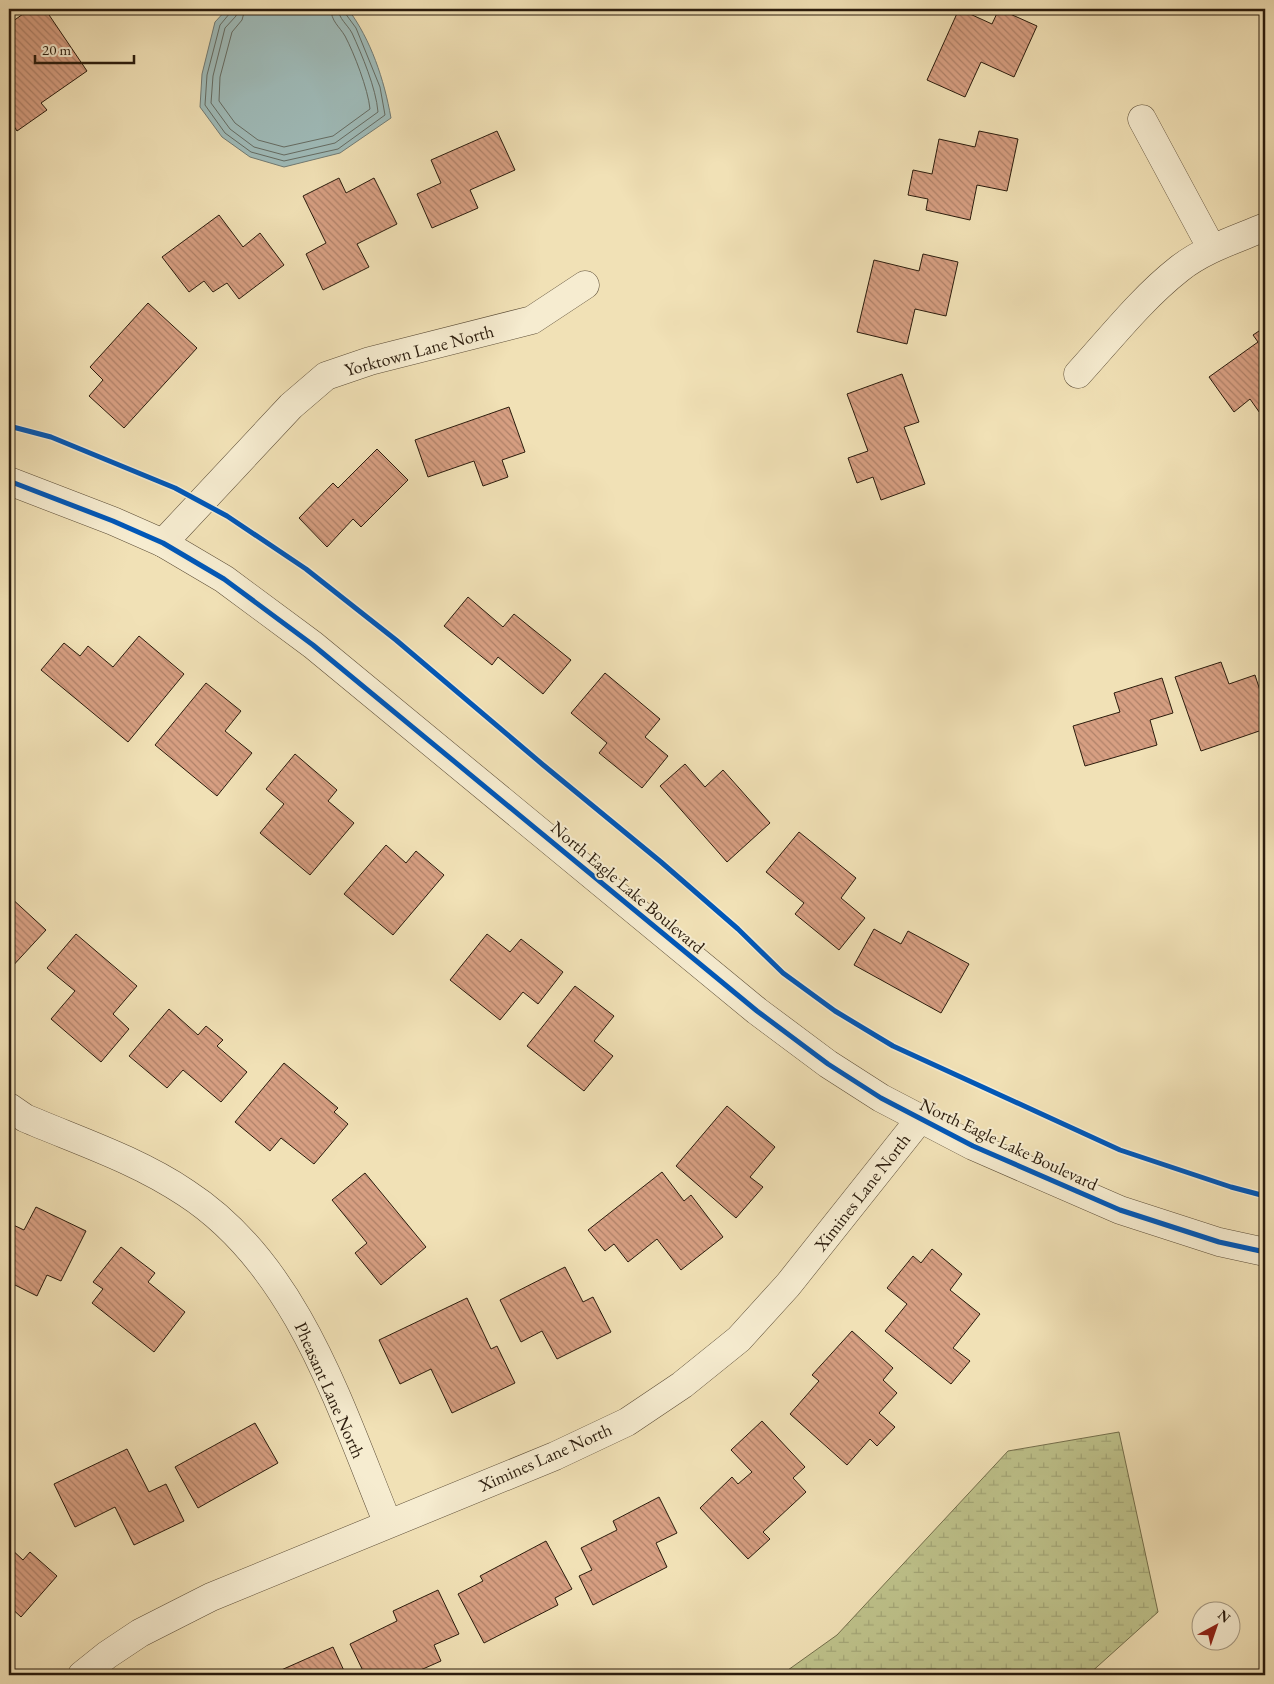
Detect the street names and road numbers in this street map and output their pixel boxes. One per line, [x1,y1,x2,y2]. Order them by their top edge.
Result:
street label: Yorktown Lane North [342,319,496,381]
street label: North Eagle Lake Boulevard [546,816,711,959]
street label: North Eagle Lake Boulevard [916,1093,1103,1196]
street label: Ximines Lane North [808,1128,915,1256]
street label: Pheasant Lane North [290,1318,370,1462]
street label: Ximines Lane North [474,1417,615,1497]

